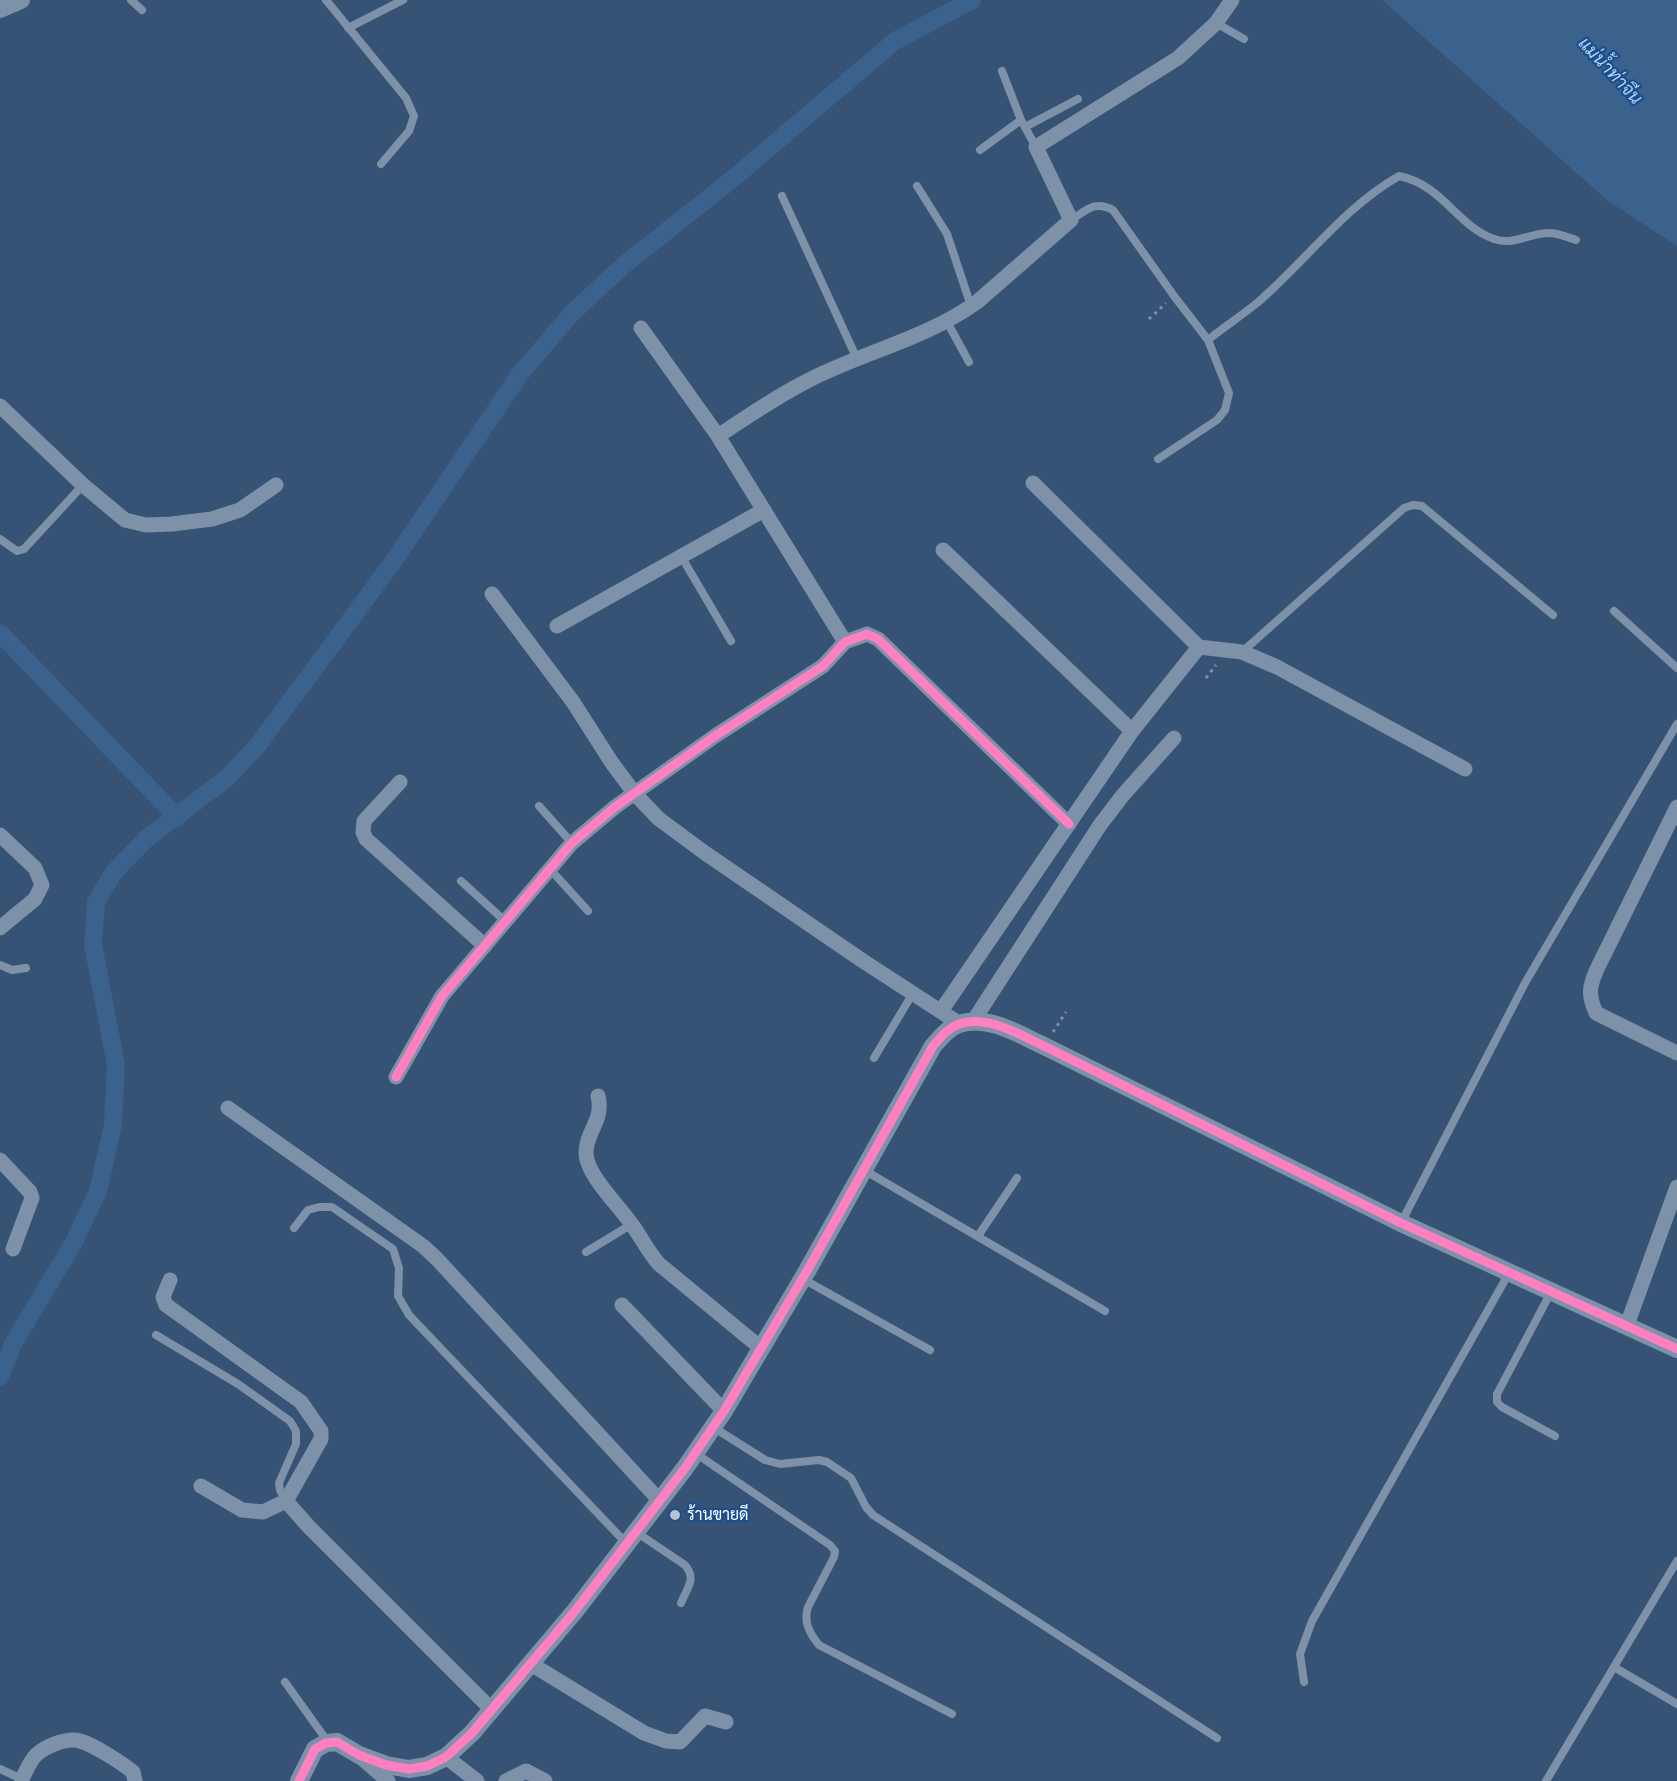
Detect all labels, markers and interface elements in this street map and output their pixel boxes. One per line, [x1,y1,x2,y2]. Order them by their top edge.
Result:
water label: แม่น้ำท่าจีน [1574,33,1646,109]
place label: ร้านขายดี [687,1505,749,1525]
marker: ร้านขายดี [668,1508,682,1522]

